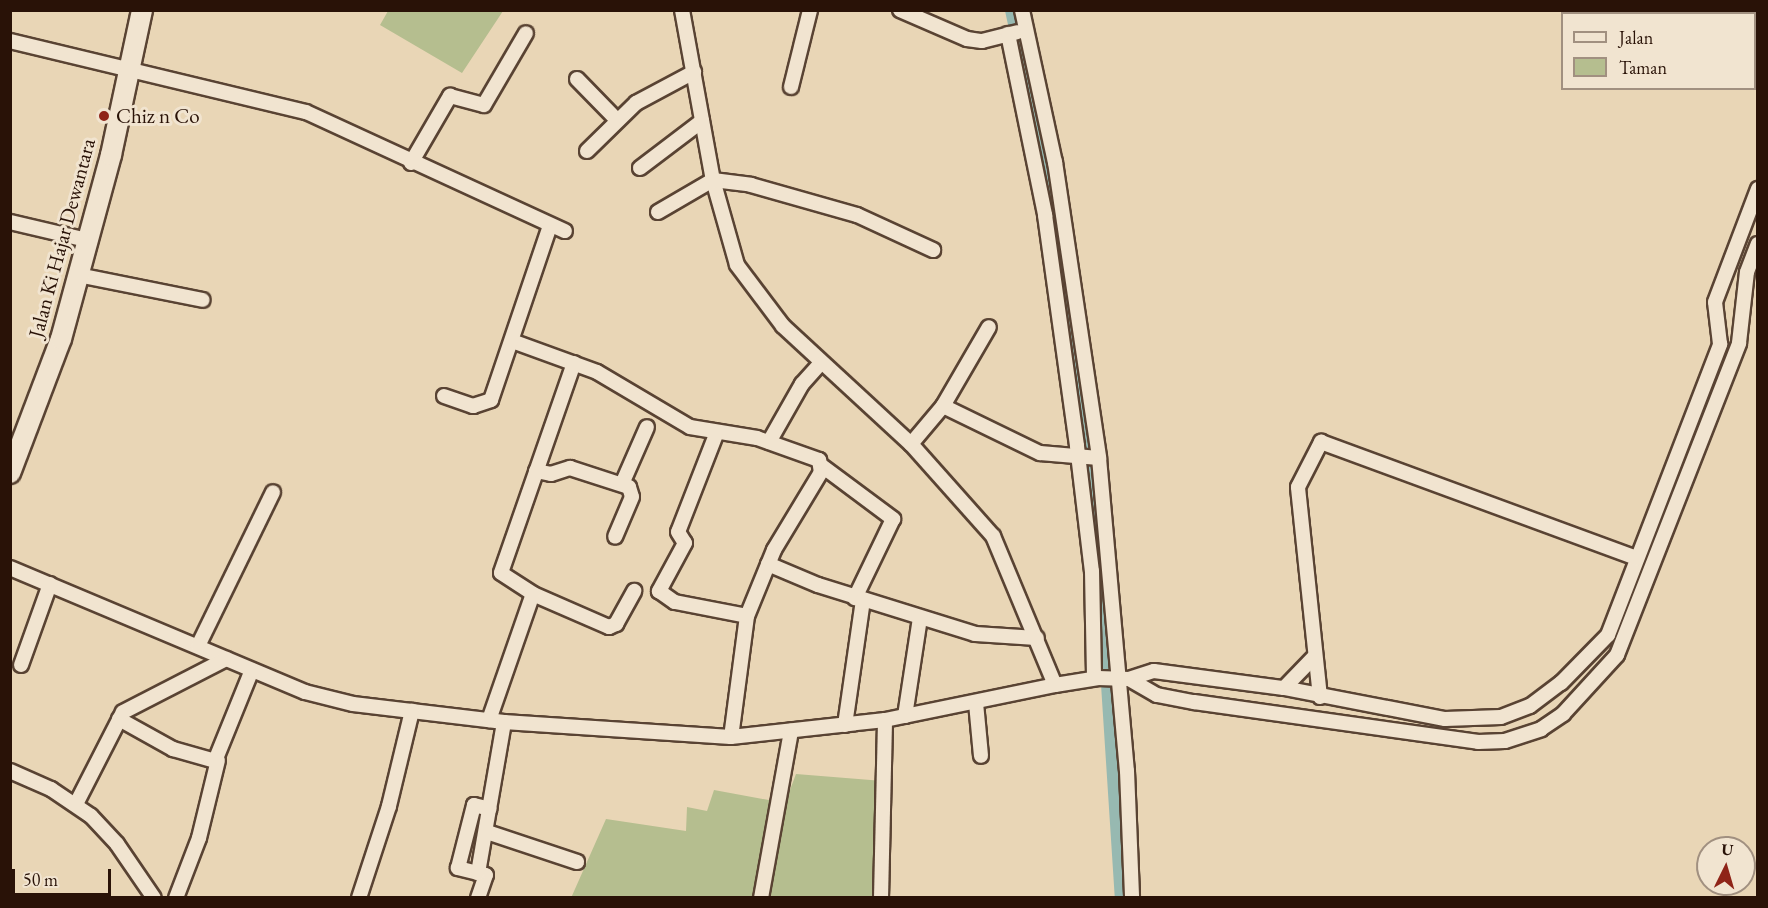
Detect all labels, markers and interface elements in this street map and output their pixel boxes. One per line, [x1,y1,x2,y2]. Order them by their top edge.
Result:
legend [1561,12,1756,90]
text: Jalan [1619,26,1653,49]
text: Taman [1619,56,1667,79]
place label: Chiz n Co [116,103,200,129]
marker: Chiz n Co [97,109,111,123]
street label: Jalan Ki Hajar Dewantara [23,136,101,340]
north arrow [1696,836,1756,896]
text: U [1721,839,1734,861]
scale bar [15,857,114,895]
text: 50 m [23,868,58,891]

